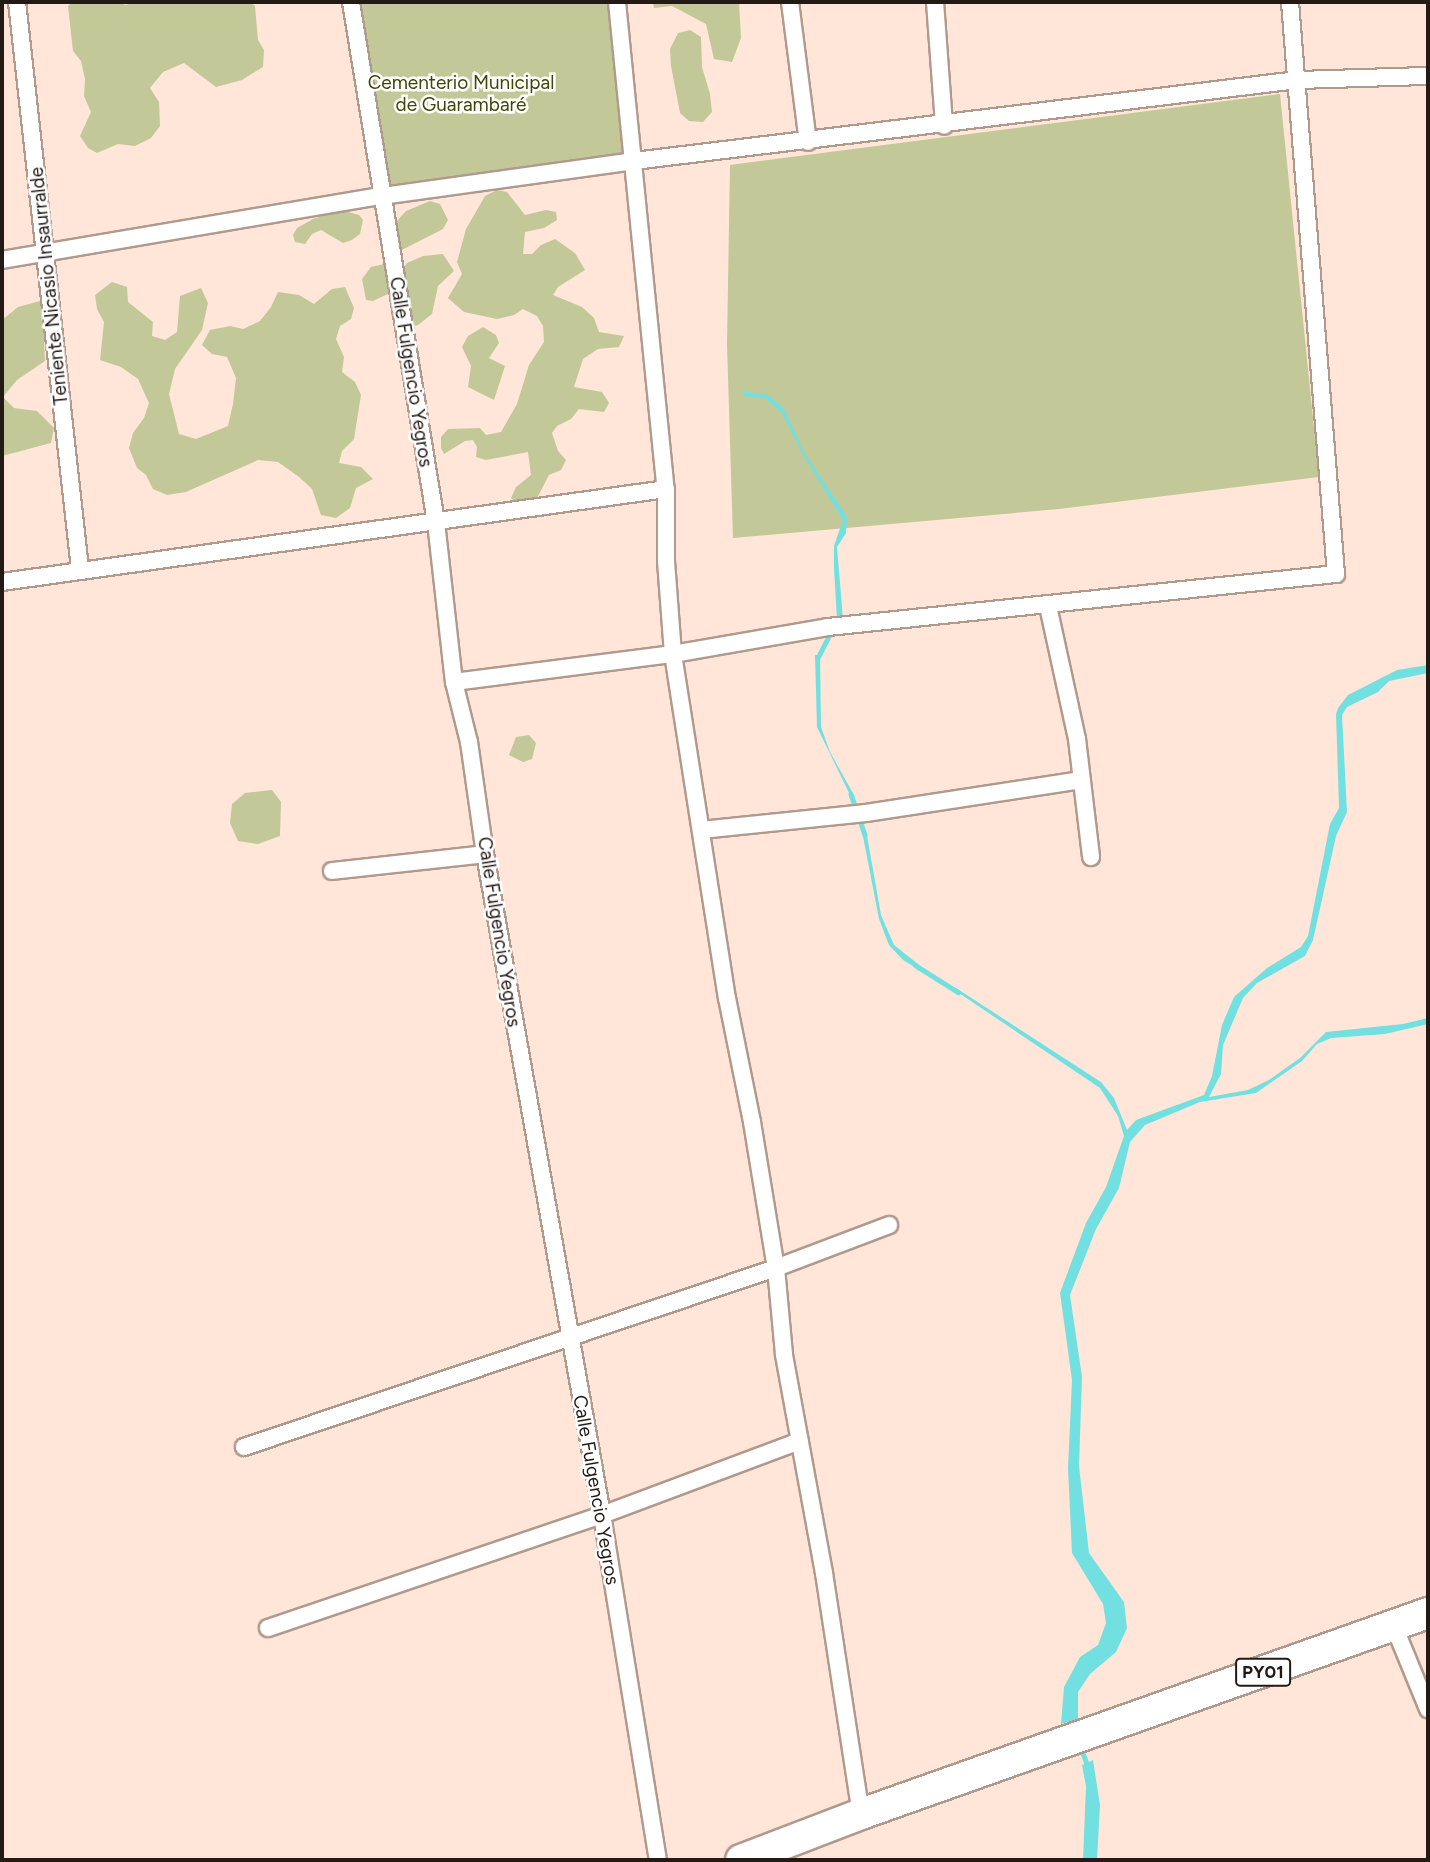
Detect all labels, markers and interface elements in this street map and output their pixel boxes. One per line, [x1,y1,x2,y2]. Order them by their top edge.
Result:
park label: Cementerio Municipal de Guarambaré [368,72,554,116]
street label: Teniente Nicasio Insaurralde [25,166,73,406]
street label: Calle Fulgencio Yegros [385,275,437,469]
street label: Calle Fulgencio Yegros [473,835,525,1029]
street label: Calle Fulgencio Yegros [568,1393,624,1587]
road number: PY01 [1235,1658,1291,1686]

